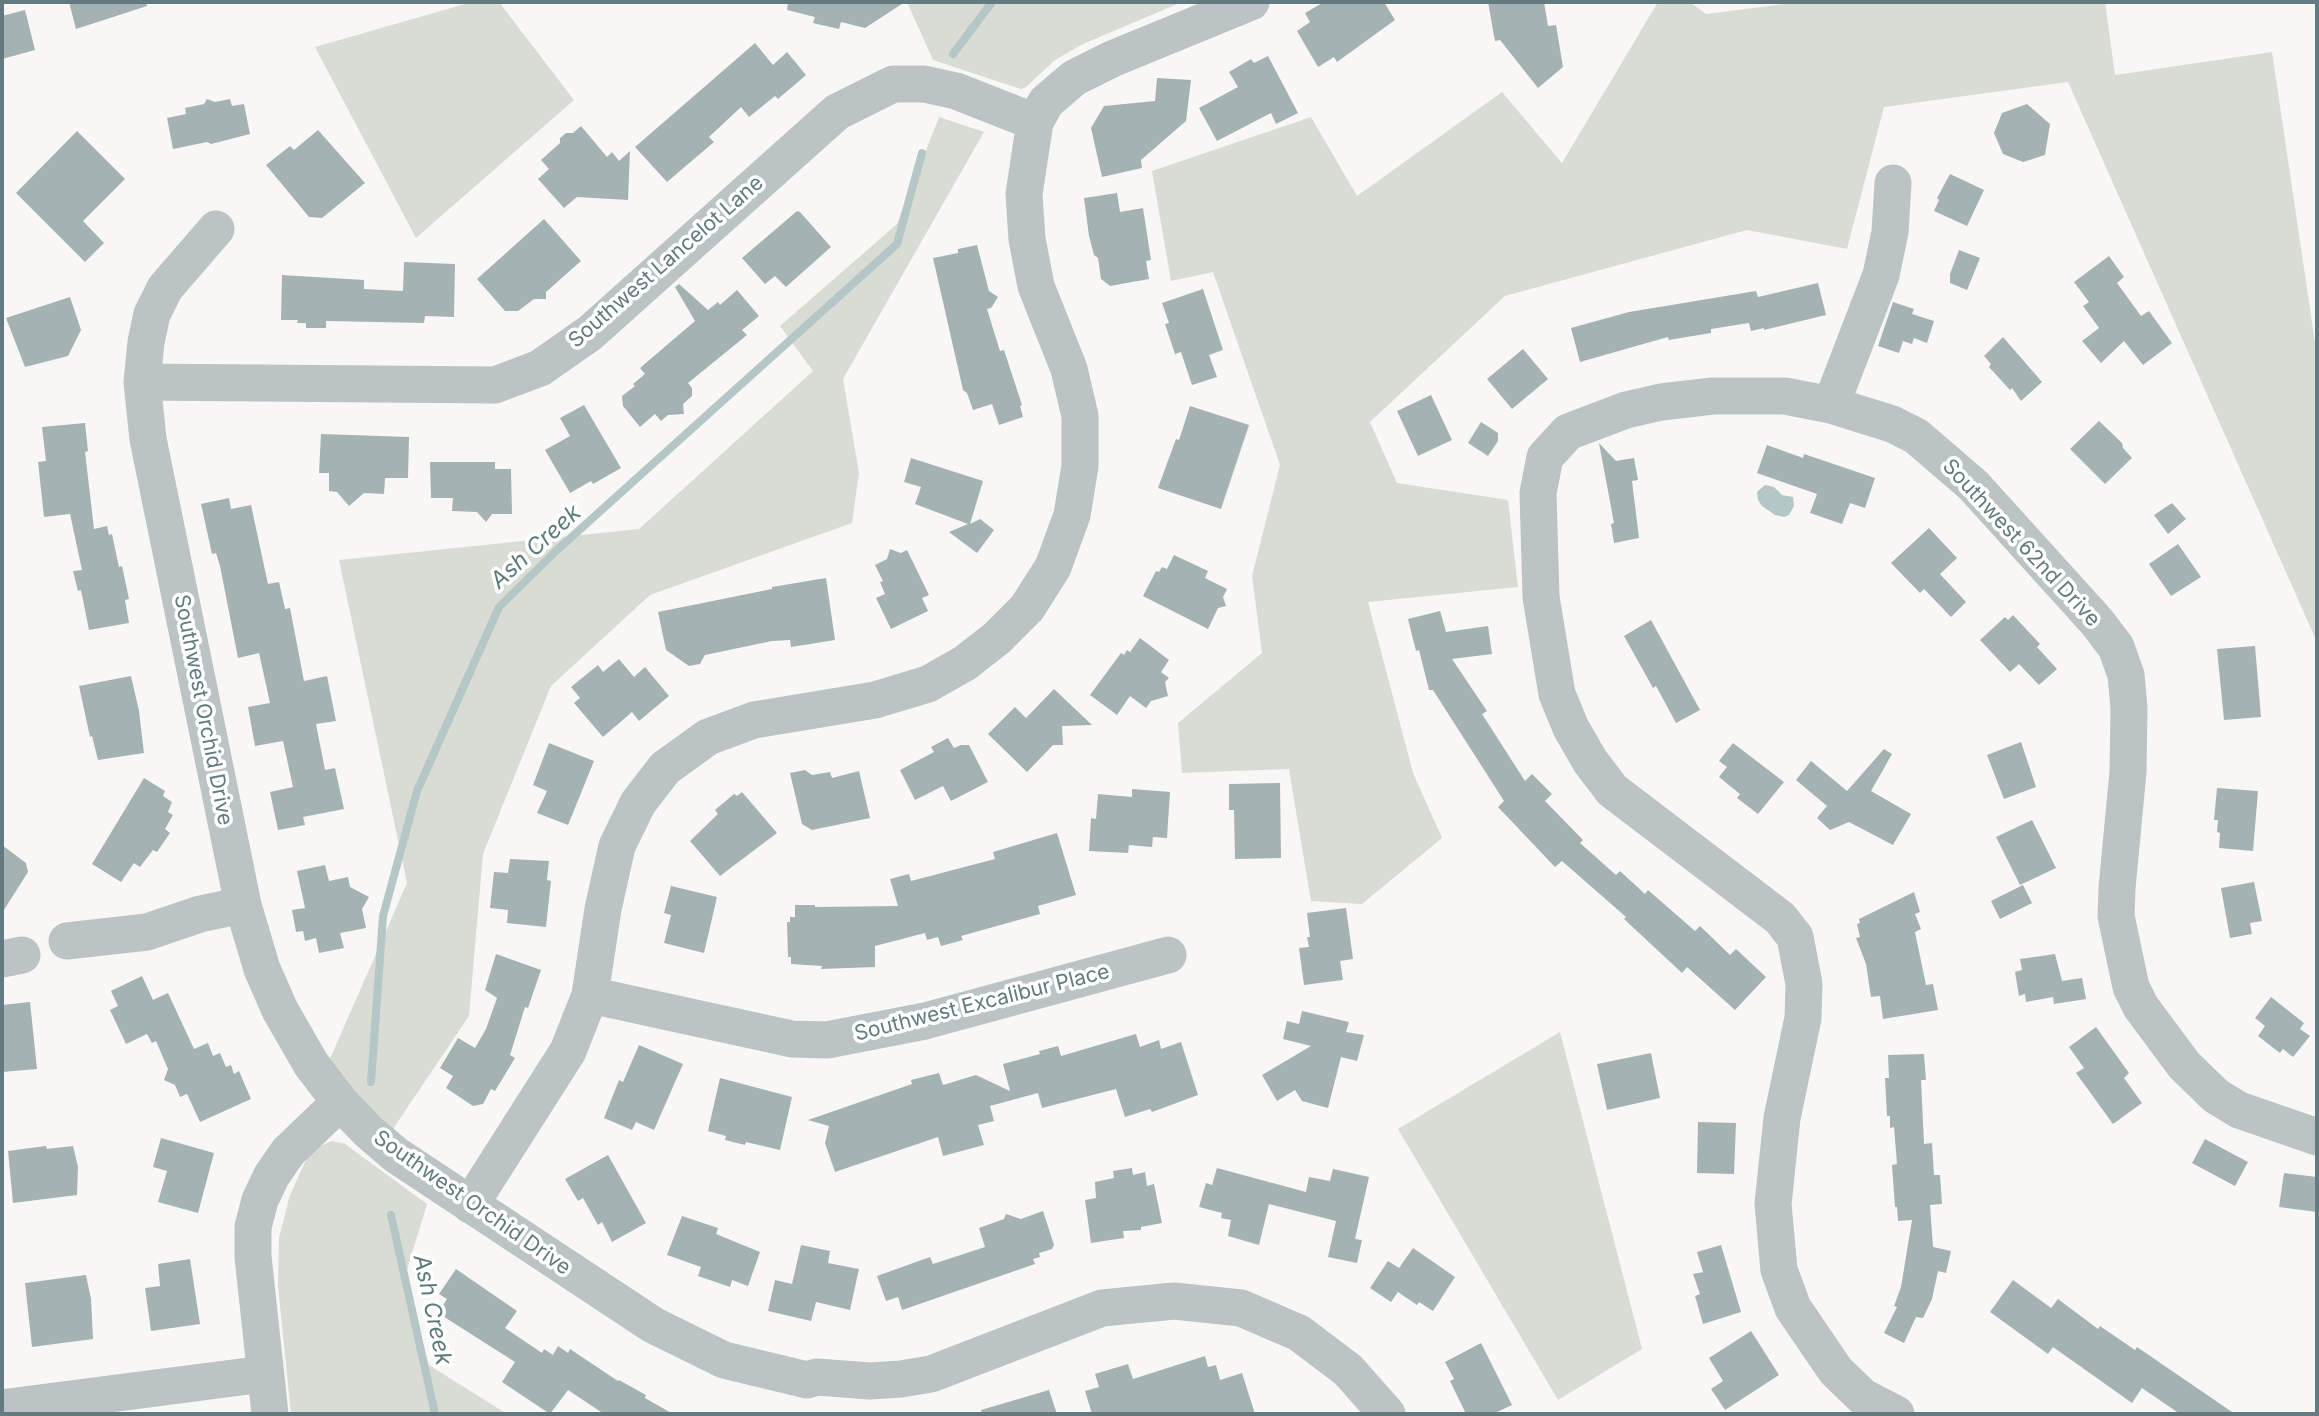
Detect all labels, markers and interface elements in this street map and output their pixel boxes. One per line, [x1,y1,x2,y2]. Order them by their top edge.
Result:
street label: Southwest Lancelot Lane [563,171,769,353]
street label: Southwest 62nd Drive [1937,454,2105,632]
water label: Ash Creek [485,499,587,595]
street label: Southwest Orchid Drive [168,592,238,828]
street label: Southwest Excalibur Place [852,959,1112,1047]
street label: Southwest Orchid Drive [369,1125,575,1281]
water label: Ash Creek [407,1252,457,1368]

